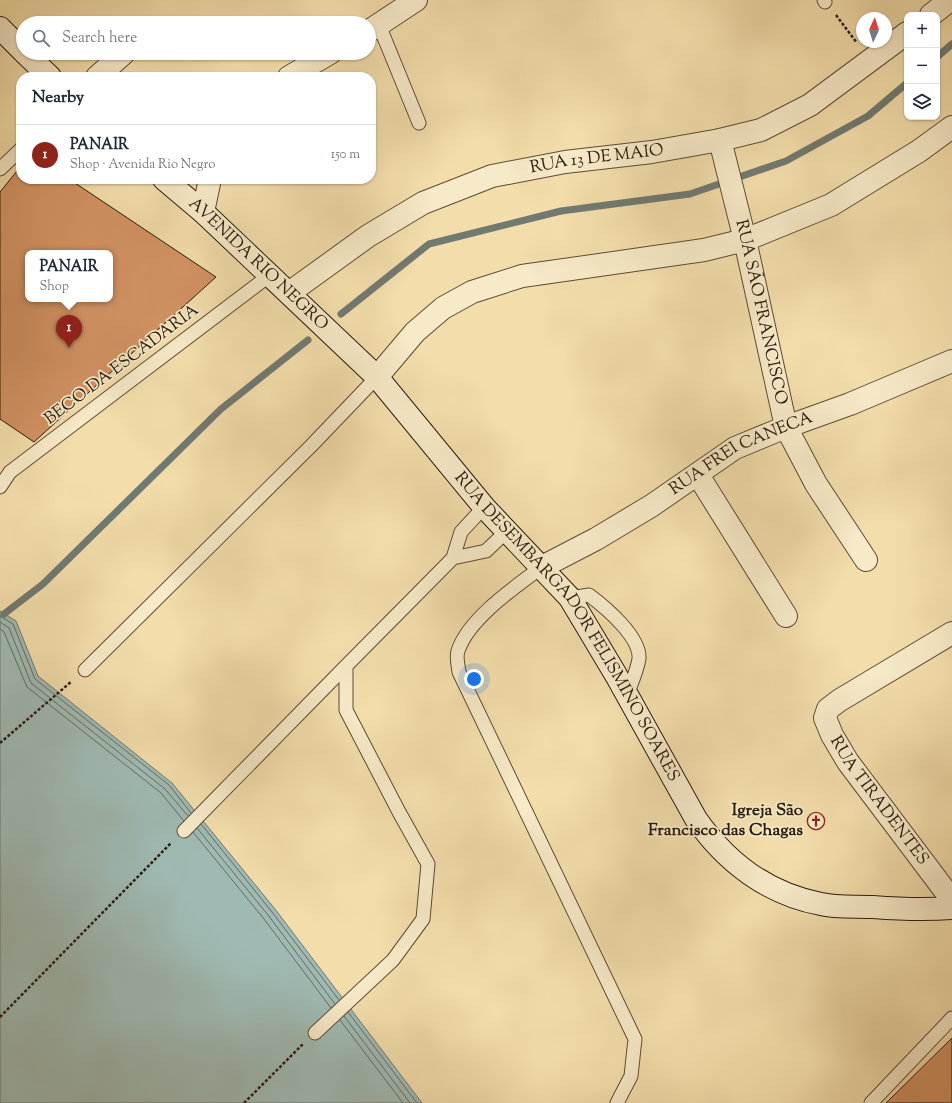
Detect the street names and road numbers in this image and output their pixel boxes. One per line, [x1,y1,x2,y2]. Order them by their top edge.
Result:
street label: RUA 13 DE MAIO [528,138,666,180]
street label: AVENIDA RIO NEGRO [183,192,333,336]
street label: RUA SÃO FRANCISCO [728,217,793,407]
street label: BECO DA ESCADARIA [40,299,204,431]
street label: RUA FREI CANECA [665,406,816,502]
street label: RUA DESEMBARGADOR FELISMINO SOARES [448,467,685,786]
street label: RUA TIRADENTES [823,732,934,870]

